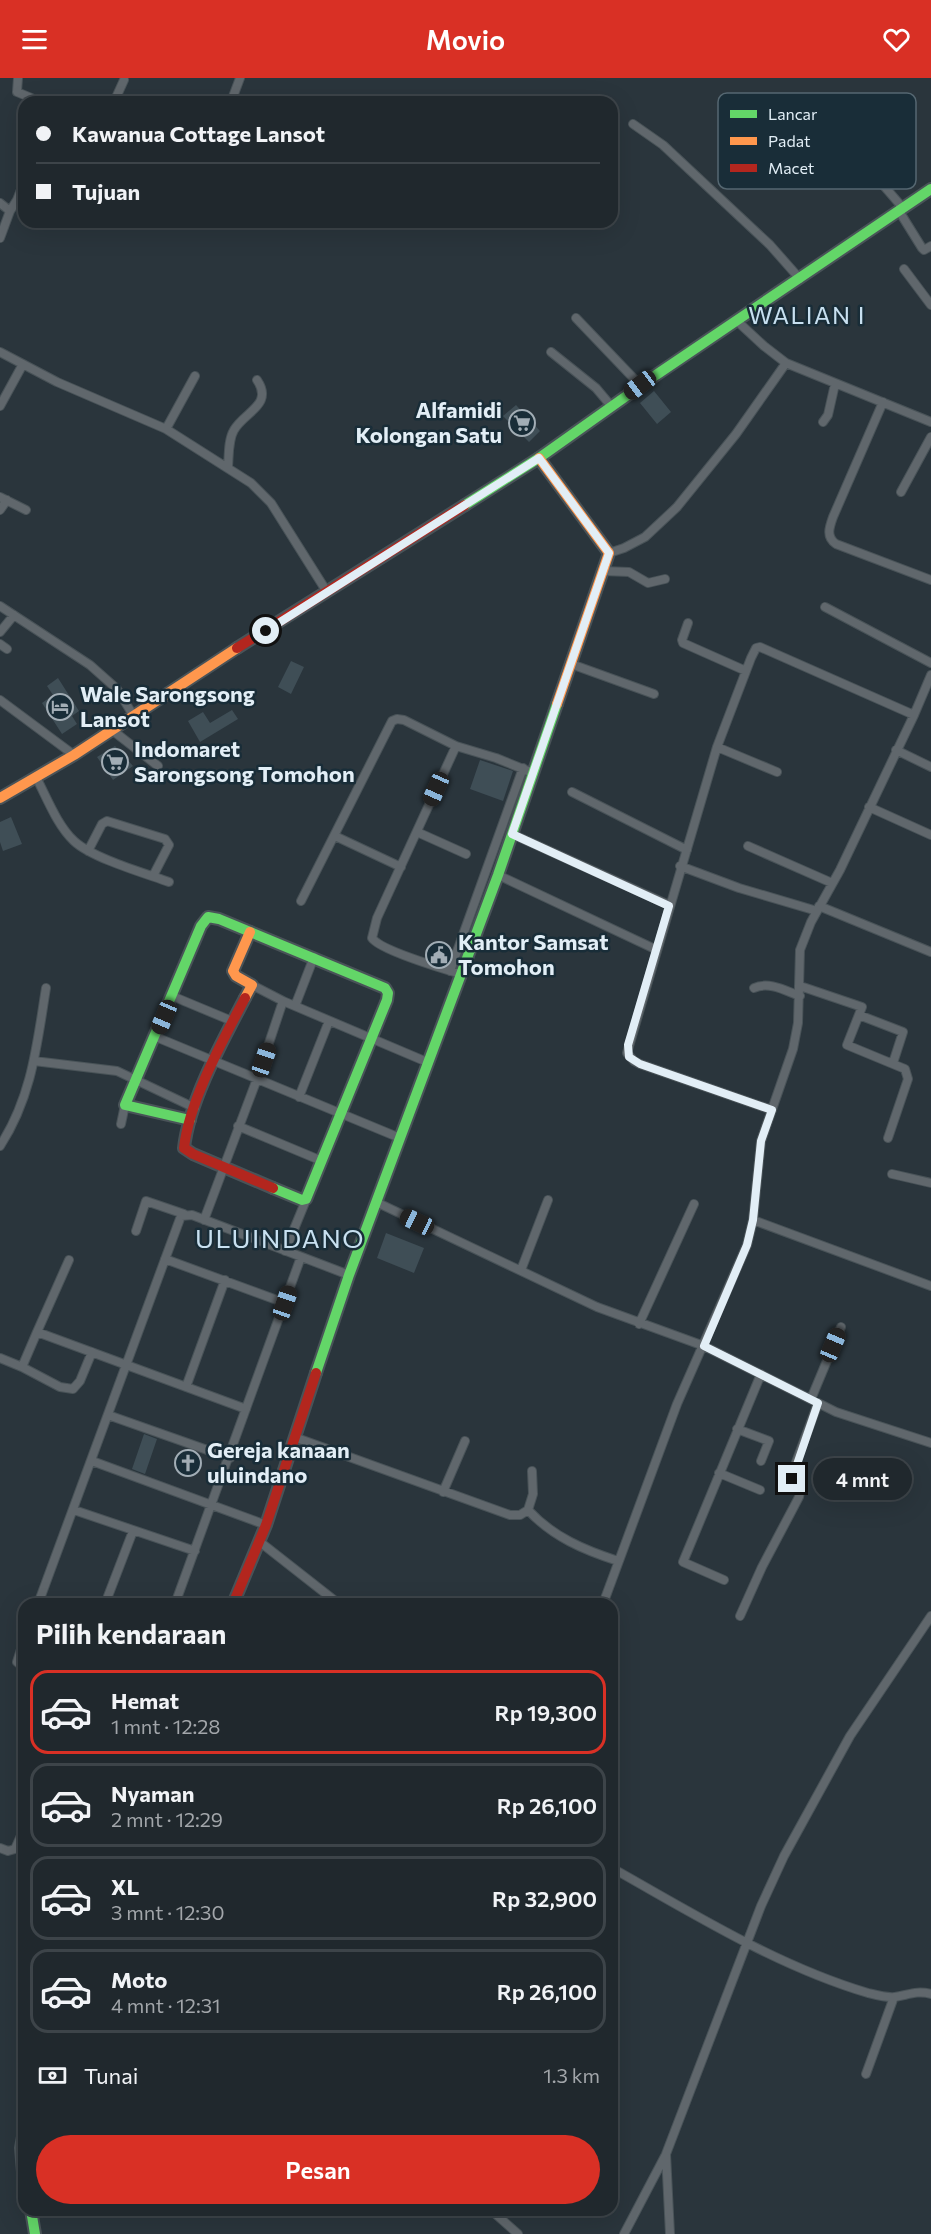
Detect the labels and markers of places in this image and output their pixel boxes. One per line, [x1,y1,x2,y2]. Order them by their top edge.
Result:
place label: Alfamidi Kolongan Satu [355,396,502,448]
supermarket icon: Alfamidi Kolongan Satu [507,408,537,438]
place label: Wale Sarongsong Lansot [80,680,255,732]
hotel icon: Wale Sarongsong Lansot [45,692,75,722]
place label: Indomaret Sarongsong Tomohon [134,735,355,787]
supermarket icon: Indomaret Sarongsong Tomohon [100,747,130,777]
place label: Kantor Samsat Tomohon [458,928,608,980]
public building icon: Kantor Samsat Tomohon [424,940,454,970]
place label: Gereja kanaan uluindano [207,1436,350,1488]
church icon: Gereja kanaan uluindano [173,1448,203,1478]

